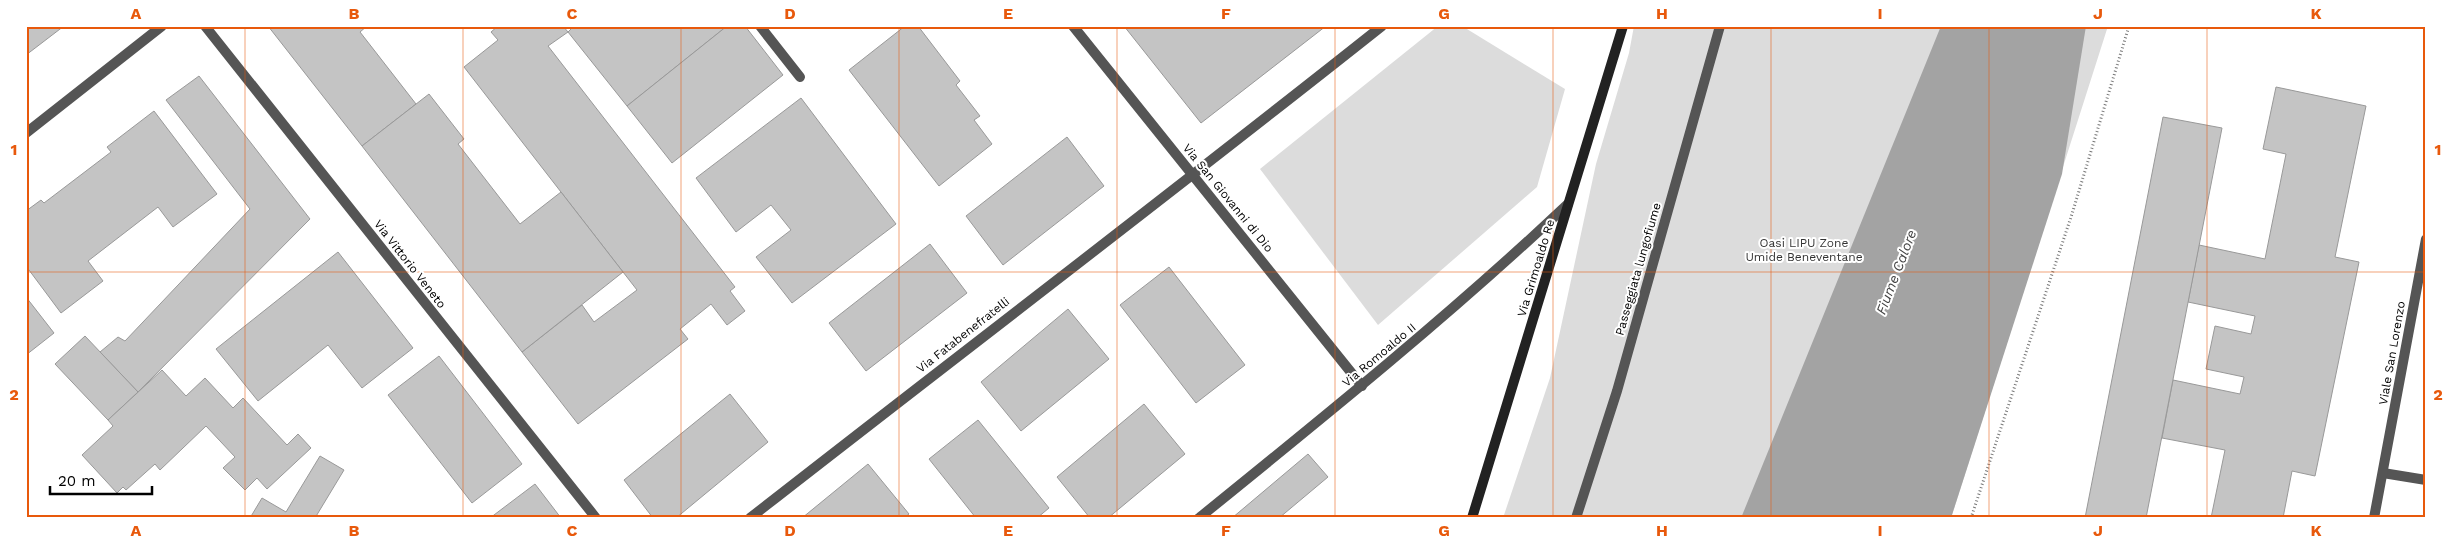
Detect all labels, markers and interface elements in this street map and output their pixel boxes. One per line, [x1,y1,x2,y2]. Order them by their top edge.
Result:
text: A [131,4,142,23]
text: B [349,4,360,23]
text: C [567,4,578,23]
text: D [784,4,796,23]
text: E [1003,4,1013,23]
text: F [1221,4,1231,23]
text: G [1438,4,1450,23]
text: H [1656,4,1668,23]
text: I [1877,4,1883,23]
text: J [2093,4,2103,23]
text: K [2310,4,2322,23]
text: 1 [11,140,17,159]
text: 1 [2435,140,2441,159]
street label: Via San Giovanni di Dio [1180,141,1276,255]
street label: Passeggiata lungofiume [1612,201,1664,337]
street label: Via Vittorio Veneto [371,217,449,311]
street label: Via Grimoaldo Re [1515,218,1557,318]
water label: Fiume Calore [1872,227,1920,317]
park label: Oasi LIPU Zone Umide Beneventane [1745,236,1863,264]
street label: Via Fatabenefratelli [914,294,1012,376]
street label: Viale San Lorenzo [2376,300,2408,406]
street label: Via Romoaldo II [1339,320,1419,390]
text: 2 [9,385,19,404]
text: 2 [2433,385,2443,404]
scale bar [50,464,152,496]
text: 20 m [58,472,96,490]
text: A [131,521,142,540]
text: B [349,521,360,540]
text: C [567,521,578,540]
text: D [784,521,796,540]
text: E [1003,521,1013,540]
text: F [1221,521,1231,540]
text: G [1438,521,1450,540]
text: H [1656,521,1668,540]
text: I [1877,521,1883,540]
text: J [2093,521,2103,540]
text: K [2310,521,2322,540]

